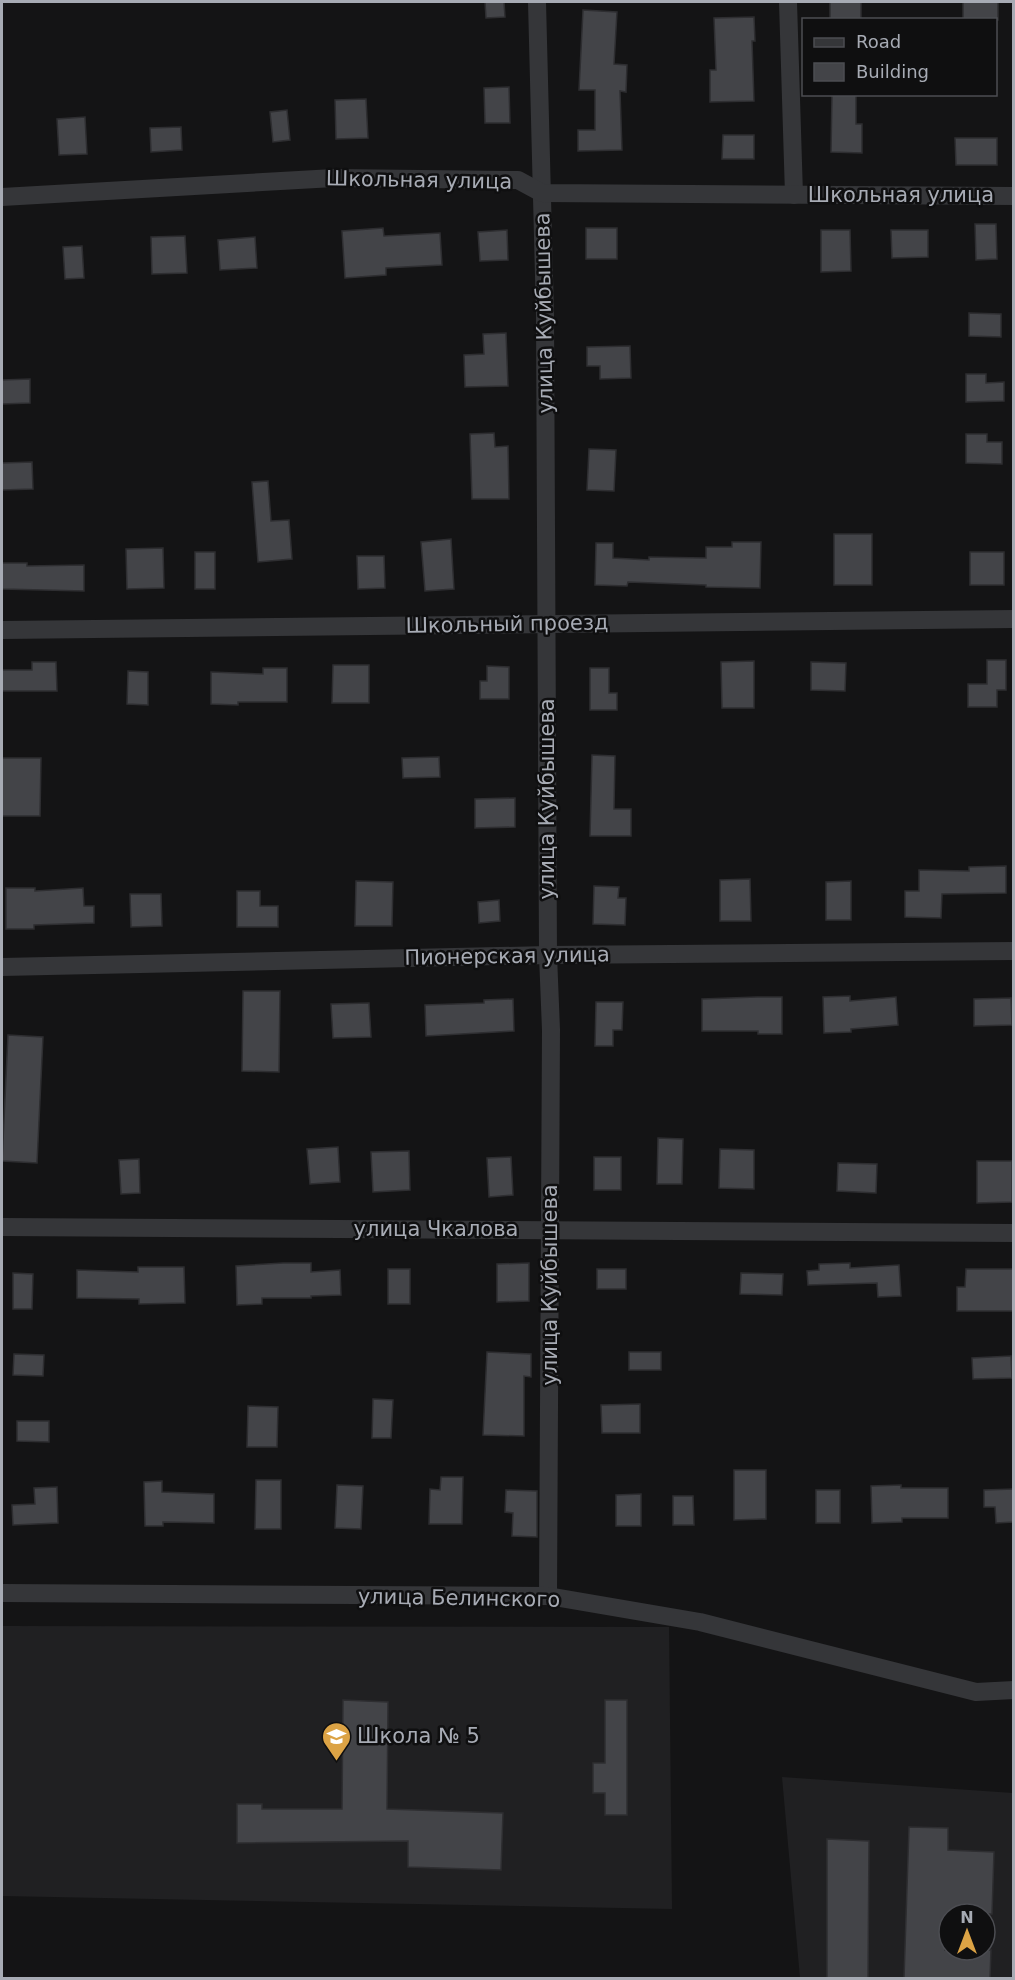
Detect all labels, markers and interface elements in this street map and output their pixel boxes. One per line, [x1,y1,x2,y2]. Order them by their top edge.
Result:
legend [802,18,997,96]
text: Road [856,31,901,52]
text: Building [856,61,929,82]
street label: Школьная улица [326,166,512,194]
street label: Школьная улица [808,183,994,207]
street label: улица Куйбышева [530,212,558,414]
street label: Школьный проезд [405,610,609,638]
street label: улица Куйбышева [535,698,559,900]
street label: Пионерская улица [404,942,610,970]
street label: улица Куйбышева [538,1184,562,1386]
street label: улица Чкалова [354,1217,518,1241]
street label: улица Белинского [358,1584,560,1612]
school or university icon: Школа № 5 [320,1720,352,1762]
place label: Школа № 5 [357,1724,480,1748]
north arrow [937,1902,997,1962]
text: N [960,1908,974,1927]

